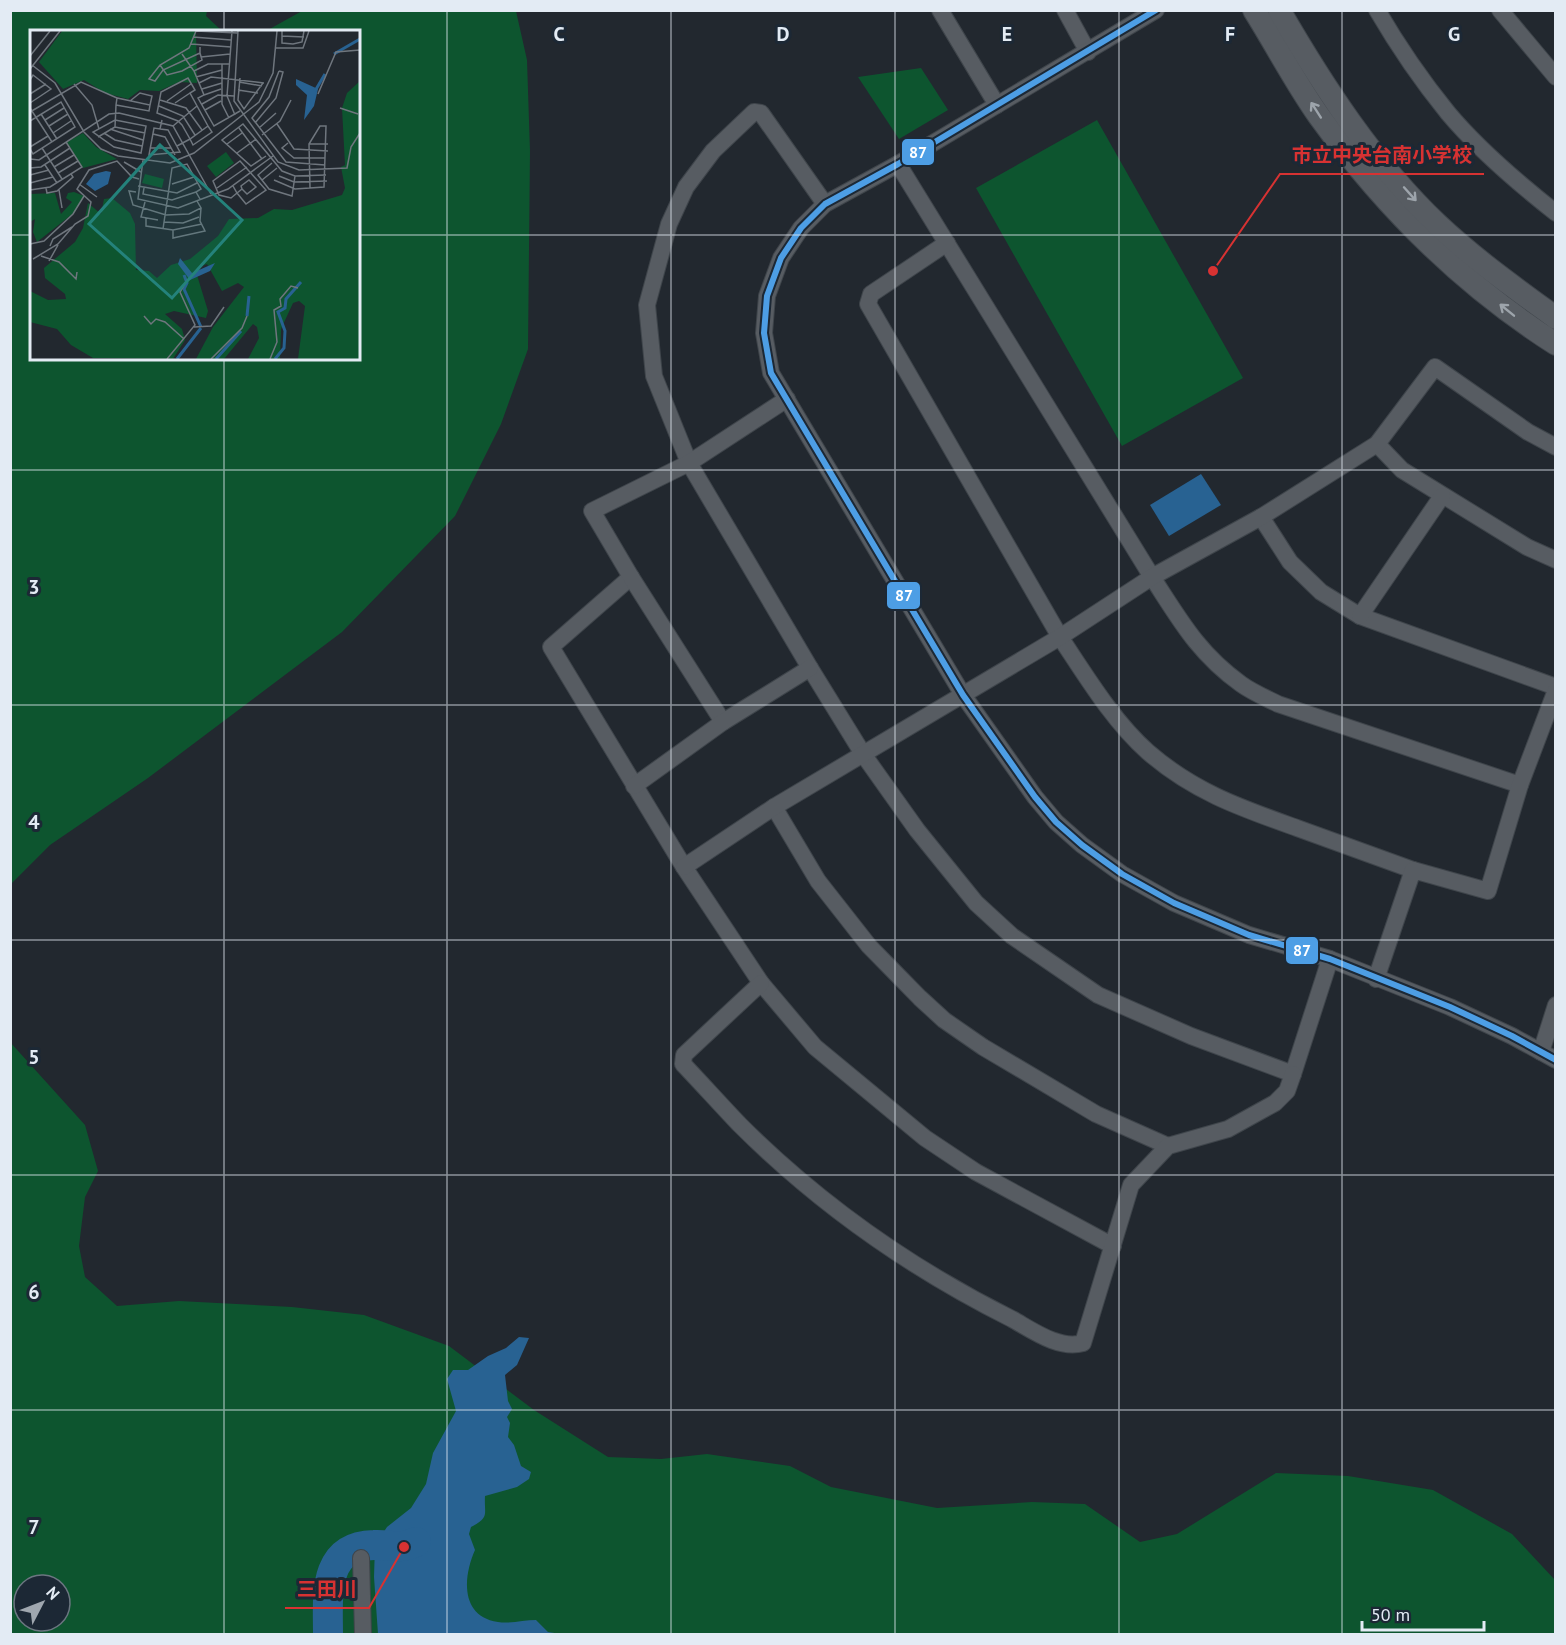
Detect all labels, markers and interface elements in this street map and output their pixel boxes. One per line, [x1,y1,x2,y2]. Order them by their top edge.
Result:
text: C [553,21,565,47]
text: D [777,21,790,47]
text: E [1002,21,1012,47]
text: F [1225,21,1235,47]
text: G [1448,21,1460,47]
inset map [30,30,360,360]
one-way arrow [1309,101,1322,118]
callout: 市立中央台南小学校 [1280,136,1484,174]
line badge: 87 [901,138,935,166]
text: 87 [909,142,927,162]
text: 市立中央台南小学校 [1292,142,1472,168]
one-way arrow [1403,187,1417,202]
one-way arrow [1500,304,1516,317]
text: 3 [28,574,40,600]
line badge: 87 [886,581,921,610]
text: 87 [895,585,913,605]
text: 4 [28,809,40,835]
line badge: 87 [1285,936,1319,965]
text: 87 [1293,940,1311,960]
text: 5 [28,1044,40,1070]
text: 6 [28,1279,40,1305]
text: 7 [28,1514,40,1540]
callout: 三田川 [285,1570,369,1608]
north arrow [12,1573,72,1633]
text: 三田川 [297,1576,357,1602]
text: N [42,1582,64,1604]
scale bar [1362,1594,1484,1632]
text: 50 m [1371,1603,1410,1626]

